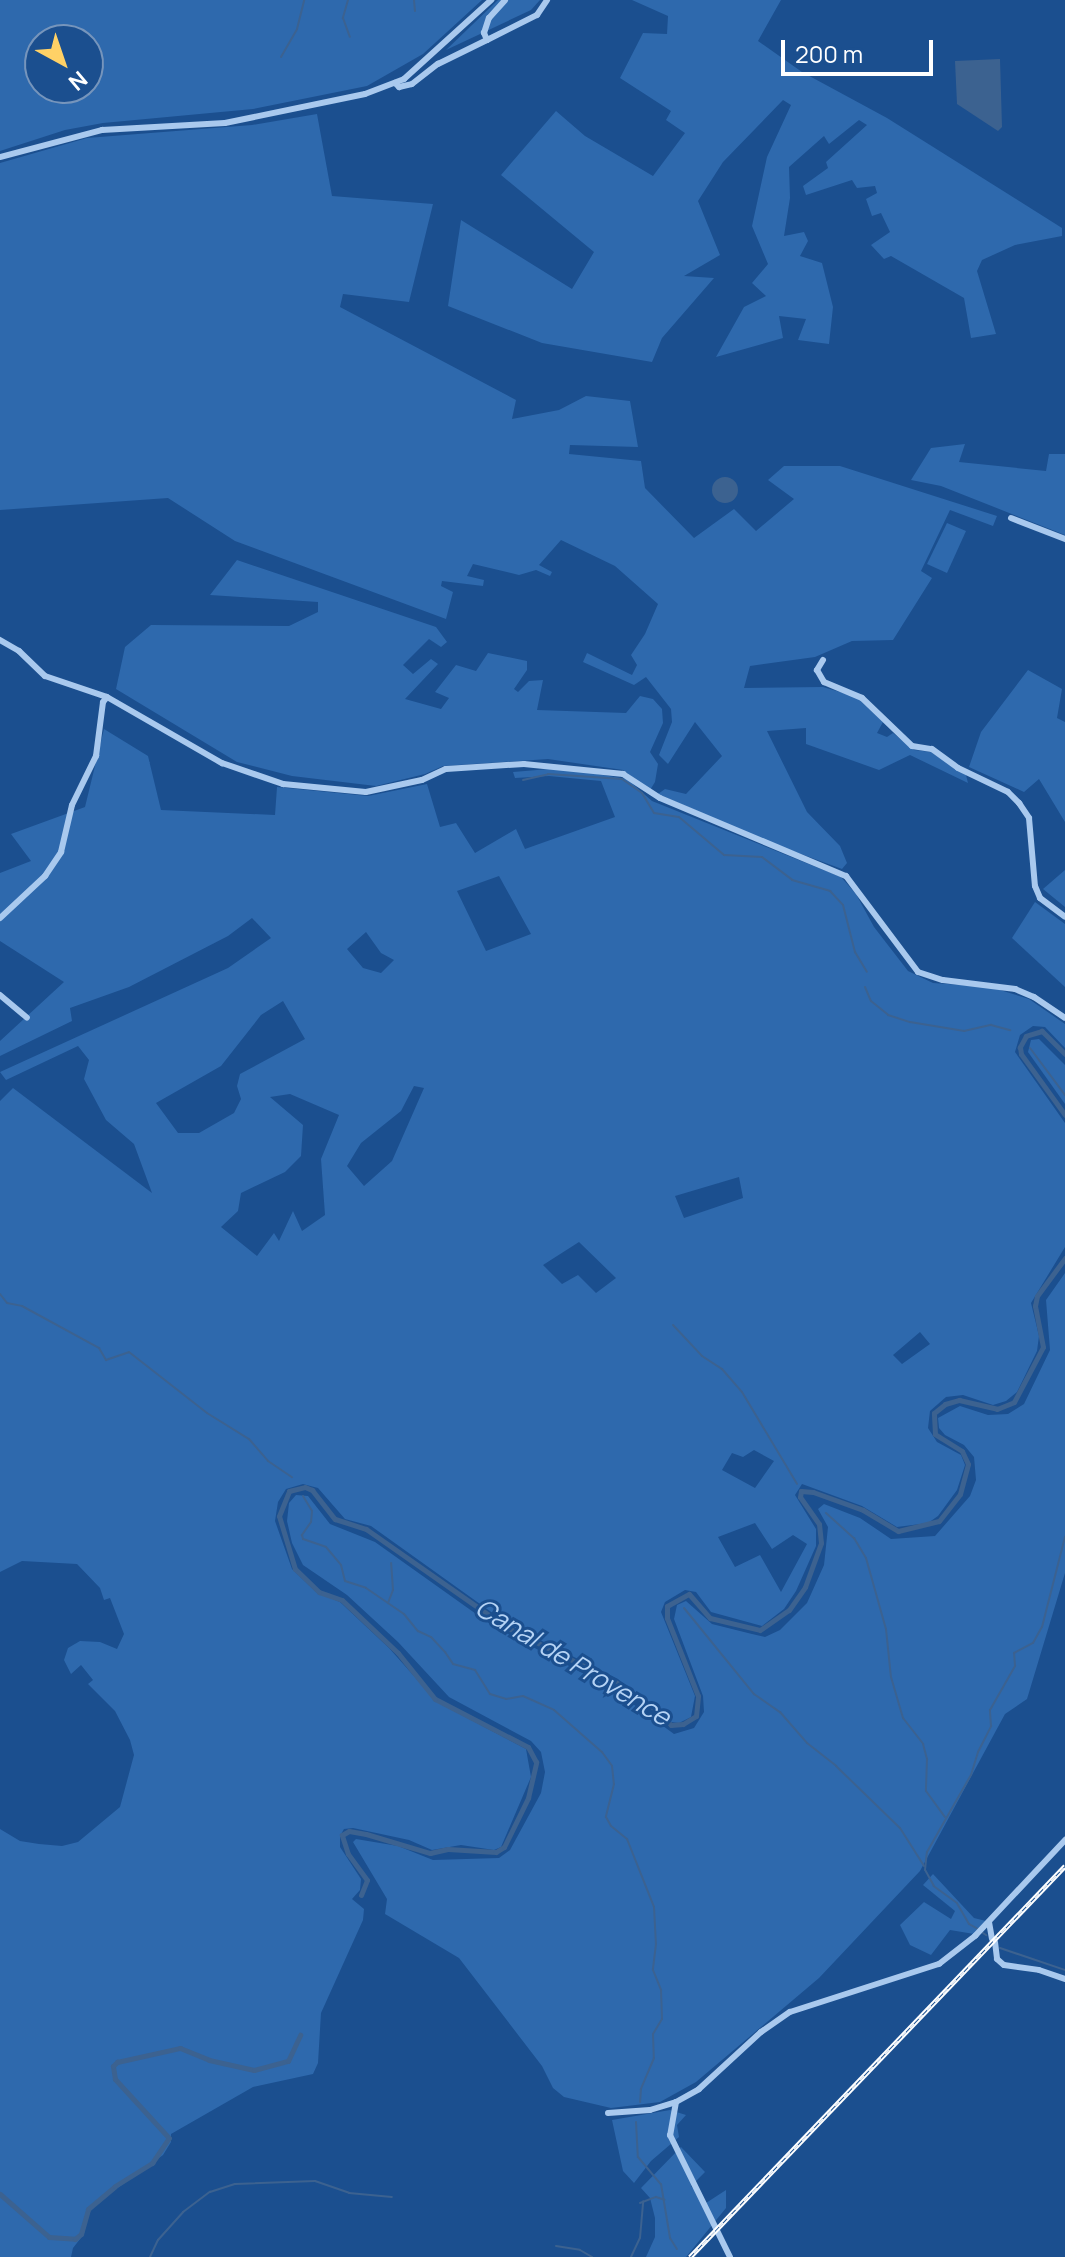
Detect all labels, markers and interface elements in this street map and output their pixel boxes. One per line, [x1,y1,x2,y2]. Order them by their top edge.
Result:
north arrow [24,24,104,104]
scale bar [785,24,937,74]
text: 200 m [795,37,863,70]
text: N [62,64,94,97]
water label: Canal de Provence [470,1592,676,1732]

